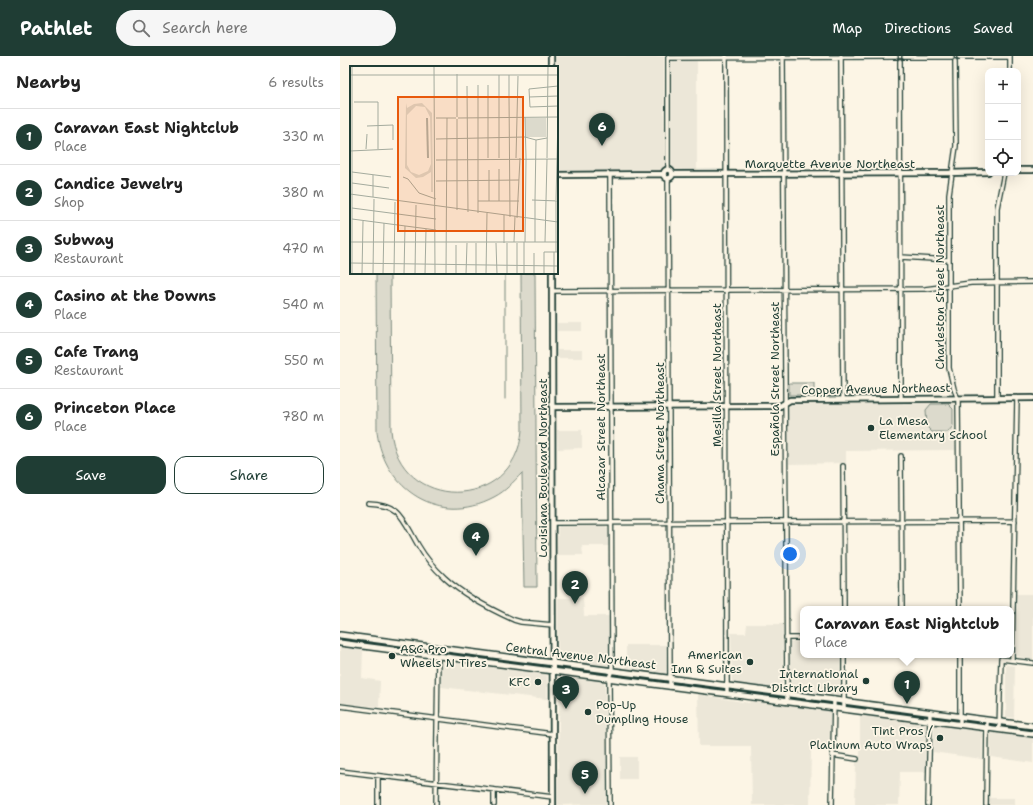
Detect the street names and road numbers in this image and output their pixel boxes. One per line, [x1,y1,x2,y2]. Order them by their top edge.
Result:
street label: Marquette Avenue Northeast [745,156,915,172]
street label: Charleston Street Northeast [932,205,948,369]
street label: Española Street Northeast [767,301,783,457]
street label: Mesilla Street Northeast [709,303,725,447]
street label: Alcazar Street Northeast [593,353,609,501]
street label: Chama Street Northeast [652,362,668,504]
street label: Louisiana Boulevard Northeast [535,378,551,558]
street label: Copper Avenue Northeast [801,380,951,398]
street label: Central Avenue Northeast [505,639,657,673]

